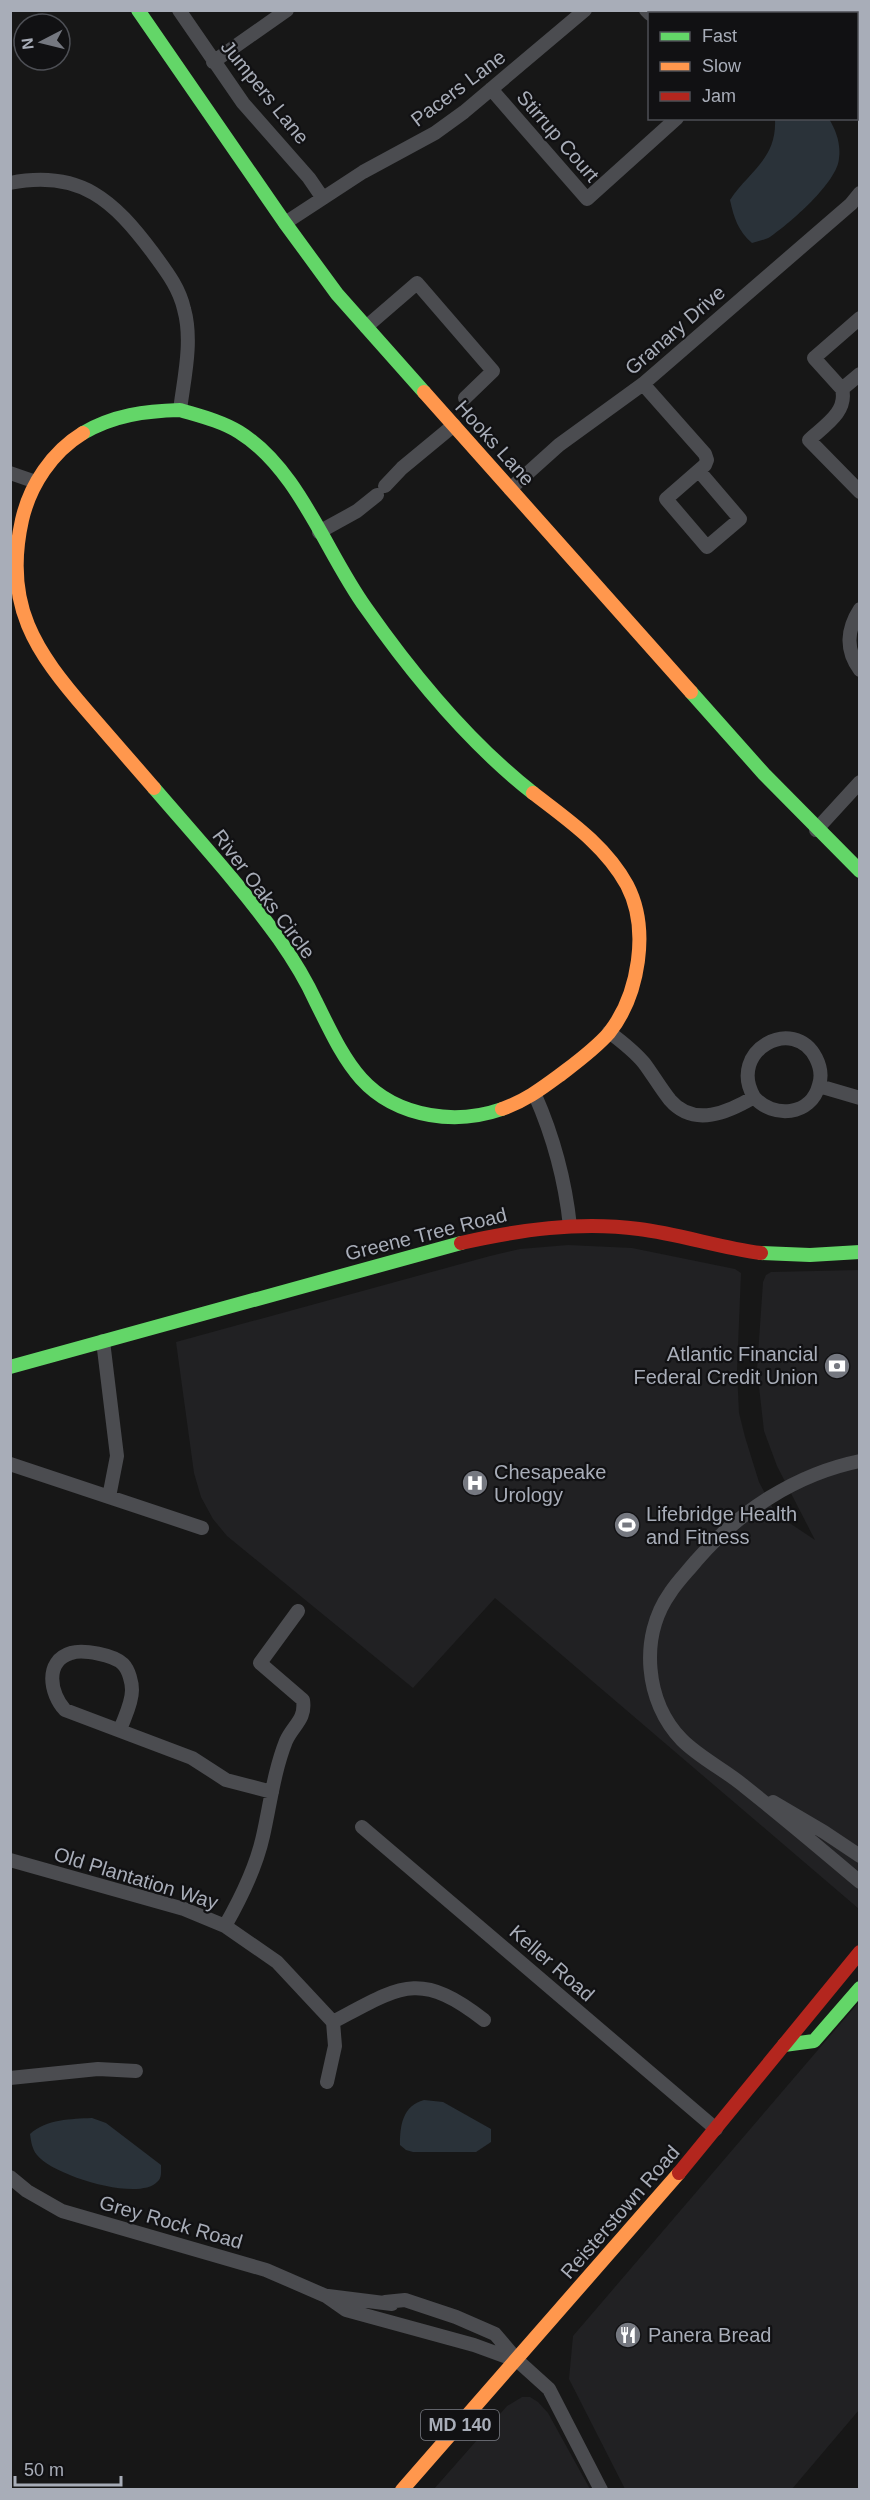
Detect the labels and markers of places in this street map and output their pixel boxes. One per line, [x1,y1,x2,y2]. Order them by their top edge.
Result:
place label: Atlantic Financial Federal Credit Union [633,1343,818,1388]
bank icon: Atlantic Financial Federal Credit Union [822,1351,852,1381]
place label: Chesapeake Urology [494,1461,606,1506]
hospital icon: Chesapeake Urology [460,1468,490,1498]
place label: Lifebridge Health and Fitness [646,1503,797,1548]
sports icon: Lifebridge Health and Fitness [612,1510,642,1540]
restaurant icon: Panera Bread [613,2320,643,2350]
place label: Panera Bread [648,2324,771,2346]

